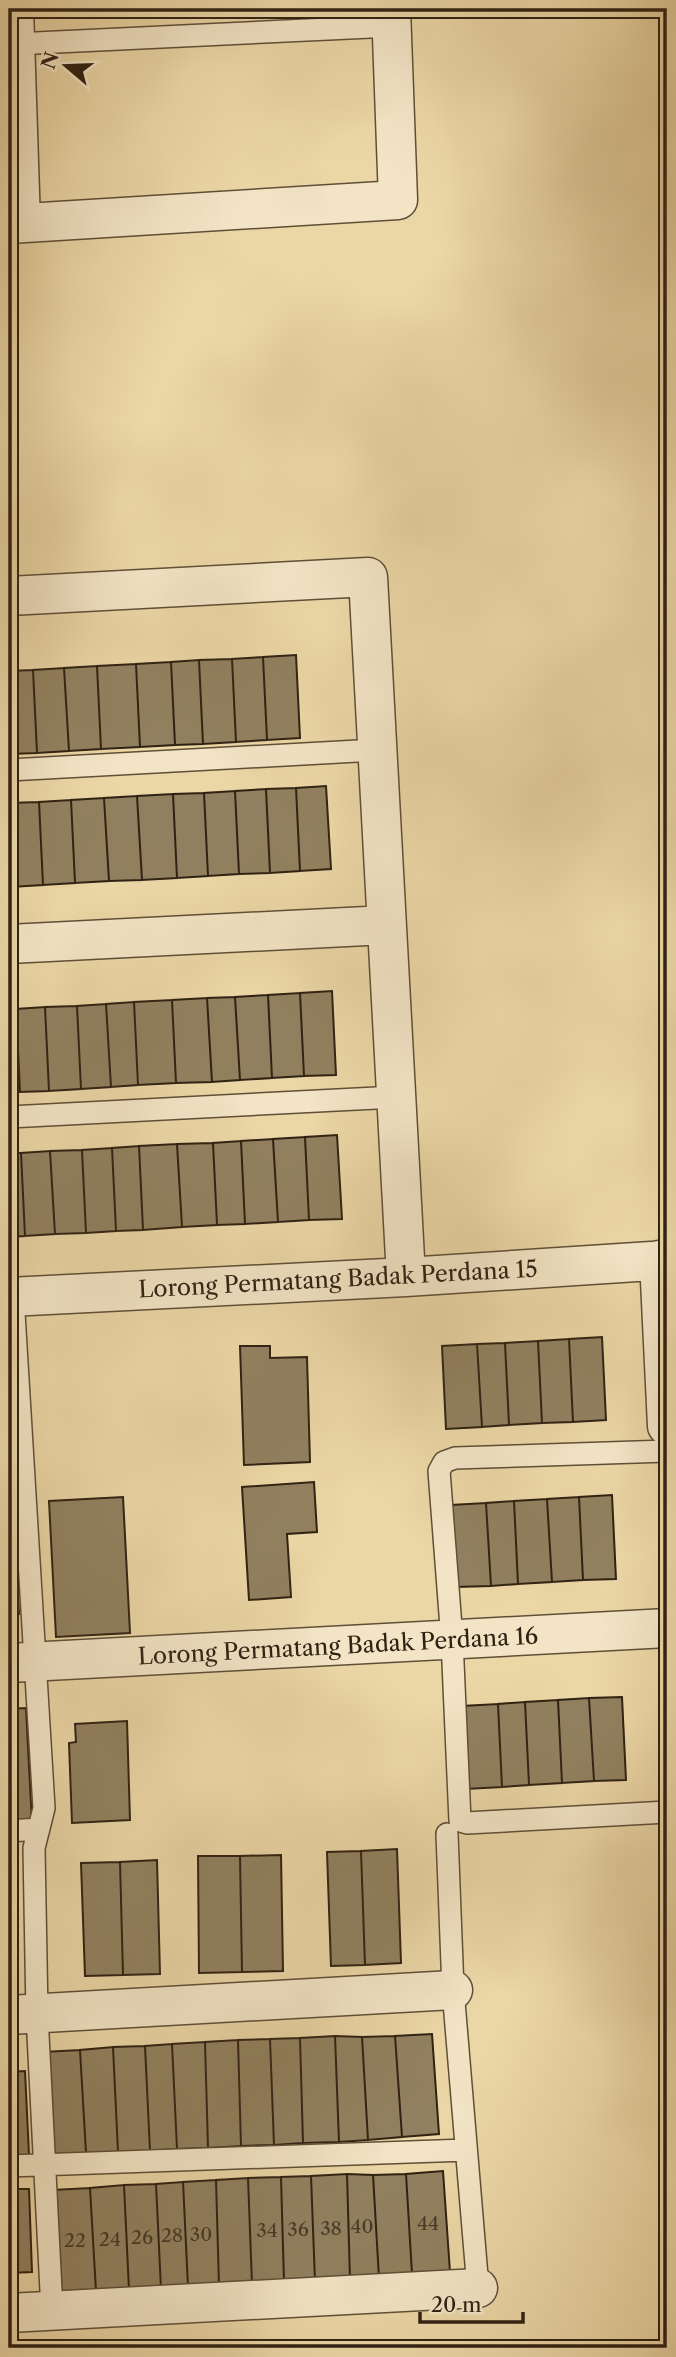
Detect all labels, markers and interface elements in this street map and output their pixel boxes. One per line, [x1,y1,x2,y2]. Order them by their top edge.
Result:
north arrow [32,32,102,102]
text: N [37,49,64,72]
street label: Lorong Permatang Badak Perdana 15 [138,1255,538,1303]
street label: Lorong Permatang Badak Perdana 16 [137,1622,539,1670]
house number: 44 [417,2212,439,2235]
house number: 40 [350,2215,374,2238]
house number: 38 [320,2217,342,2240]
house number: 36 [287,2218,309,2241]
house number: 34 [256,2219,278,2242]
house number: 30 [190,2223,212,2246]
house number: 28 [161,2224,183,2247]
house number: 26 [131,2226,153,2249]
house number: 24 [99,2228,121,2251]
house number: 22 [64,2229,86,2252]
scale bar [420,2280,524,2324]
text: 20 m [431,2292,482,2317]

